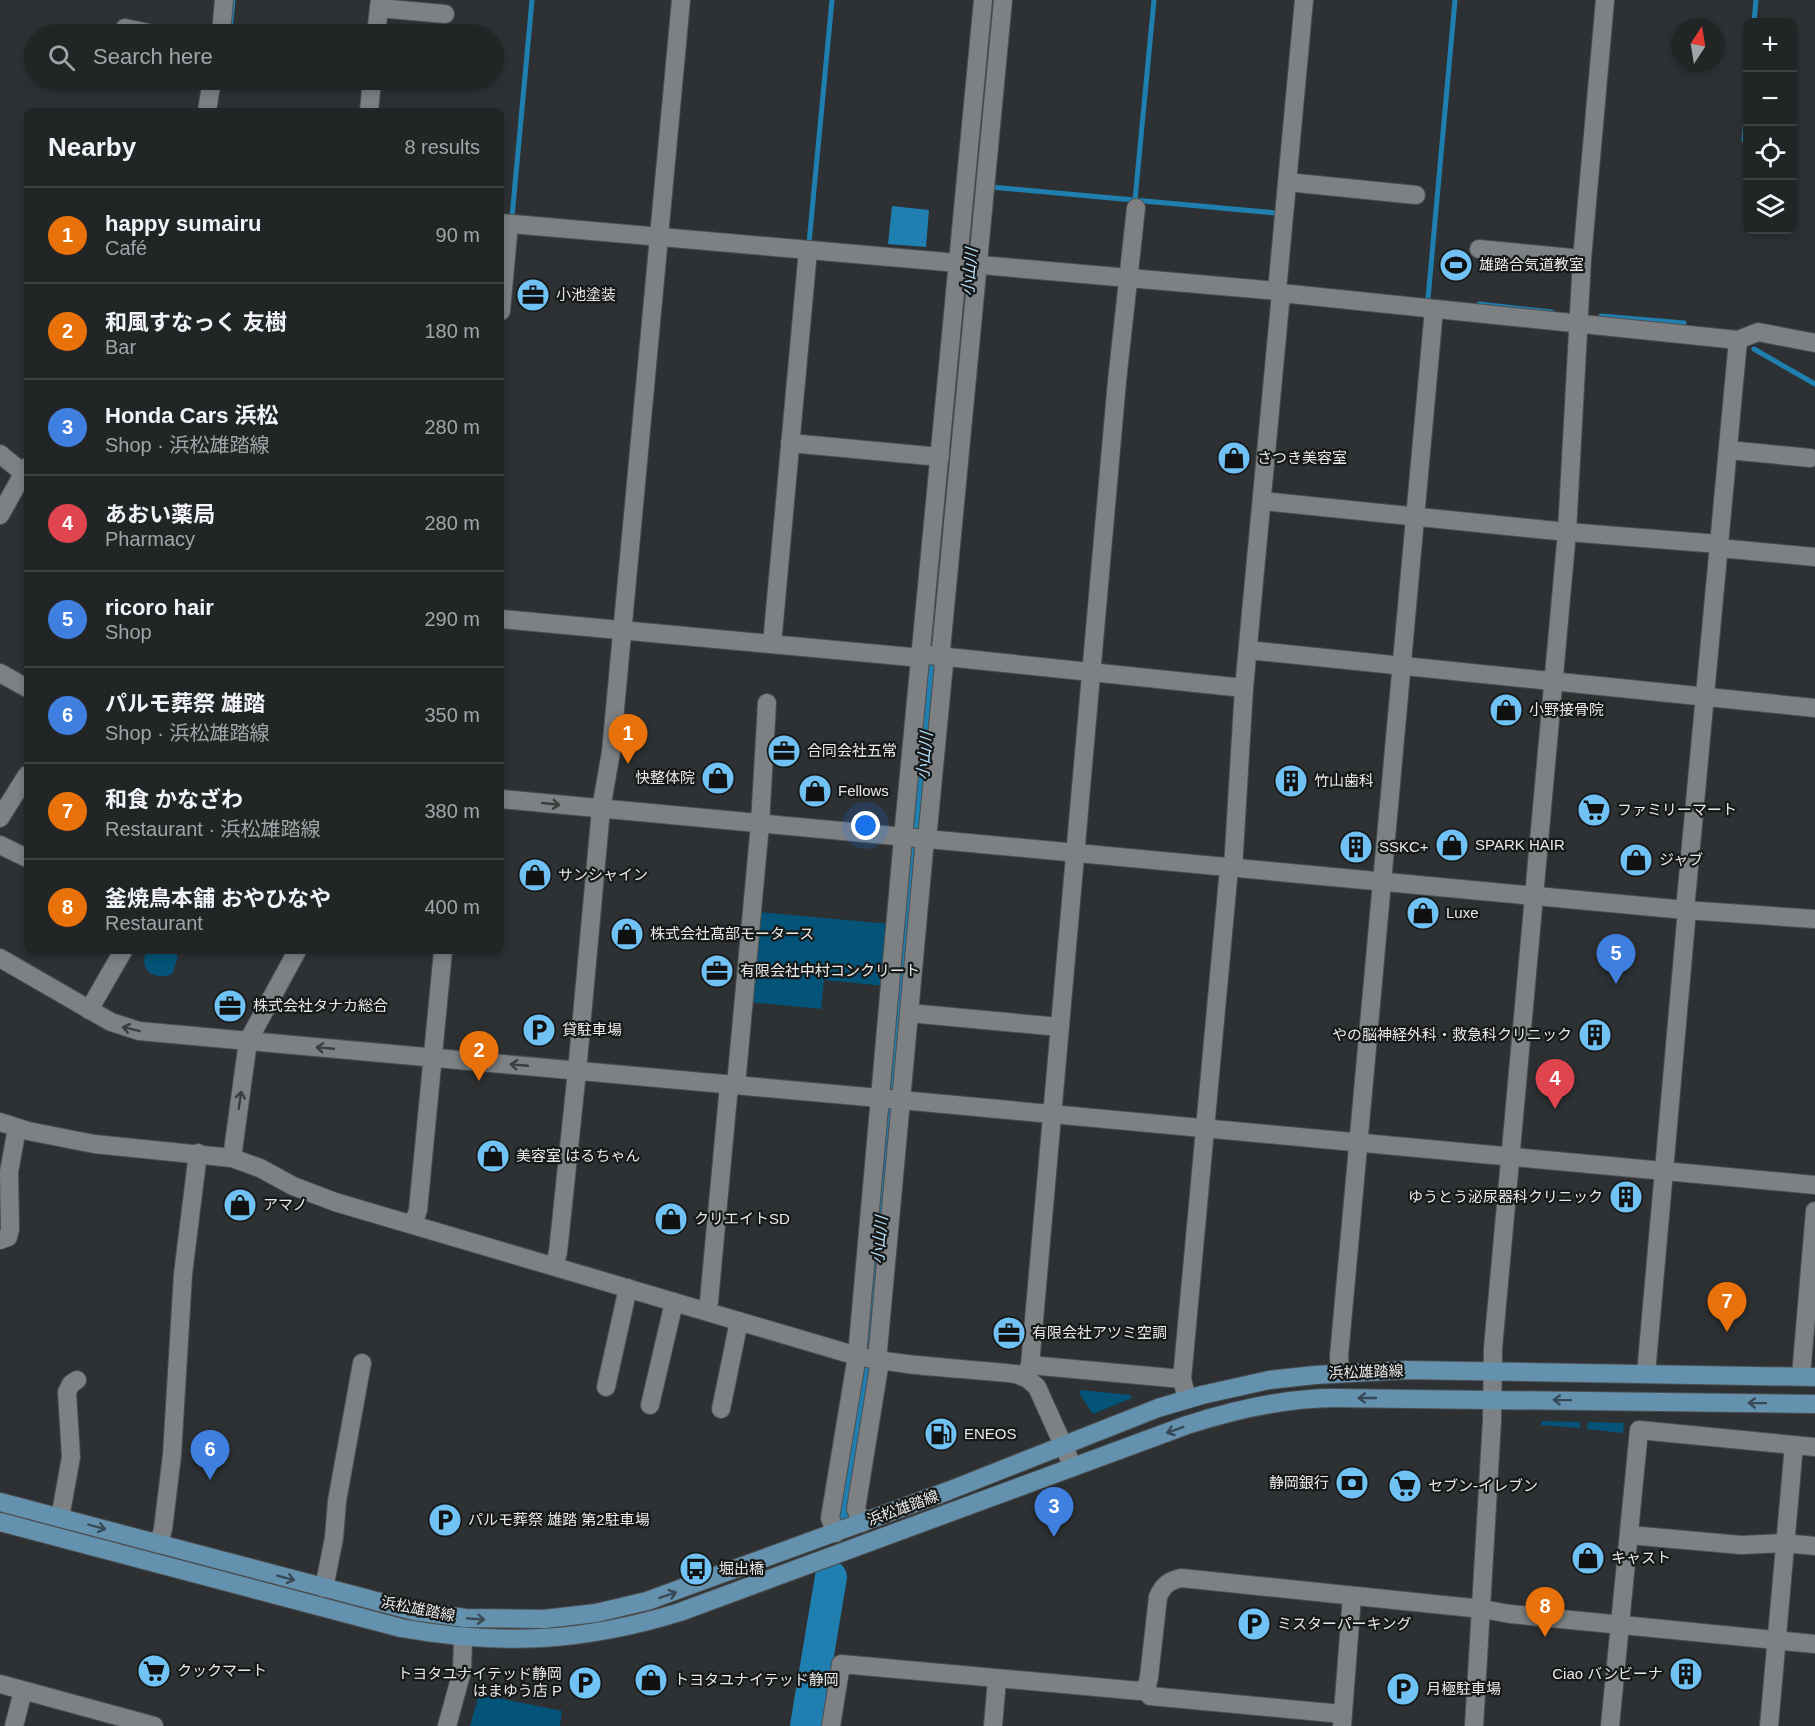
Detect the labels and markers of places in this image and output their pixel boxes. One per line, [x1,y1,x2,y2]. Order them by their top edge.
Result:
sports icon: 雄踏合気道教室 [1438,247,1474,283]
place label: 雄踏合気道教室 [1479,256,1584,273]
office icon: 小池塗装 [515,277,551,313]
place label: 小池塗装 [556,286,616,303]
shop icon: さつき美容室 [1216,440,1252,476]
place label: さつき美容室 [1257,449,1347,466]
shop icon: 小野接骨院 [1488,692,1524,728]
place label: 小野接骨院 [1529,701,1604,718]
pin: 1 [608,714,648,764]
office icon: 合同会社五常 [766,733,802,769]
place label: 合同会社五常 [807,742,897,759]
shop icon: 快整体院 [700,760,736,796]
building icon: 竹山歯科 [1273,763,1309,799]
place label: 快整体院 [635,769,695,786]
place label: 竹山歯科 [1314,772,1374,789]
shop icon: Fellows [797,773,833,809]
place label: Fellows [838,782,889,799]
supermarket icon: ファミリーマート [1576,792,1612,828]
place label: ファミリーマート [1617,801,1737,818]
shop icon: SPARK HAIR [1434,827,1470,863]
building icon: SSKC+ [1338,829,1374,865]
place label: SPARK HAIR [1475,836,1565,853]
place label: SSKC+ [1379,838,1429,855]
shop icon: ジャブ [1618,842,1654,878]
place label: ジャブ [1659,851,1703,868]
shop icon: サンシャイン [517,857,553,893]
place label: サンシャイン [558,866,648,883]
shop icon: Luxe [1405,895,1441,931]
place label: Luxe [1446,904,1479,921]
shop icon: 株式会社髙部モータース [609,916,645,952]
place label: 株式会社髙部モータース [650,925,814,942]
pin: 5 [1596,934,1636,984]
office icon: 有限会社中村コンクリート [699,953,735,989]
place label: 有限会社中村コンクリート [740,962,920,979]
office icon: 株式会社タナカ総合 [212,988,248,1024]
place label: 株式会社タナカ総合 [253,997,388,1014]
parking icon: 貸駐車場 [521,1012,557,1048]
building icon: やの脳神経外科・救急科クリニック [1577,1017,1613,1053]
place label: 貸駐車場 [562,1021,622,1038]
place label: やの脳神経外科・救急科クリニック [1332,1026,1572,1043]
pin: 2 [460,1032,498,1081]
pin: 4 [1536,1060,1574,1109]
shop icon: 美容室 はるちゃん [475,1138,511,1174]
place label: 美容室 はるちゃん [516,1147,640,1164]
building icon: ゆうとう泌尿器科クリニック [1608,1179,1644,1215]
shop icon: アマノ [222,1187,258,1223]
place label: ゆうとう泌尿器科クリニック [1408,1188,1603,1205]
place label: アマノ [263,1196,308,1213]
shop icon: クリエイトSD [653,1201,689,1237]
place label: クリエイトSD [694,1210,790,1227]
pin: 7 [1708,1282,1746,1332]
office icon: 有限会社アツミ空調 [991,1315,1027,1351]
place label: 有限会社アツミ空調 [1032,1324,1167,1341]
fuel station icon: ENEOS [923,1416,959,1452]
place label: ENEOS [964,1425,1017,1442]
pin: 6 [190,1430,230,1480]
bank icon: 静岡銀行 [1334,1465,1370,1501]
supermarket icon: セブン-イレブン [1387,1468,1423,1504]
place label: 静岡銀行 [1269,1474,1329,1491]
place label: セブン-イレブン [1428,1477,1538,1494]
pin: 3 [1034,1488,1074,1537]
parking icon: パルモ葬祭 雄踏 第2駐車場 [427,1502,463,1538]
place label: パルモ葬祭 雄踏 第2駐車場 [468,1511,650,1528]
shop icon: キャスト [1570,1540,1606,1576]
place label: キャスト [1611,1549,1671,1566]
bus stop icon: 堀出橋 [678,1551,714,1587]
place label: 堀出橋 [719,1560,764,1577]
pin: 8 [1526,1588,1564,1637]
parking icon: ミスターパーキング [1236,1606,1272,1642]
place label: ミスターパーキング [1277,1615,1411,1632]
supermarket icon: クックマート [136,1653,172,1689]
building icon: Ciao バンビーナ [1668,1656,1704,1692]
place label: クックマート [177,1662,267,1679]
shop icon: トヨタユナイテッド静岡 [633,1662,669,1698]
place label: トヨタユナイテッド静岡 はまゆう店 P [397,1665,562,1699]
parking icon: トヨタユナイテッド静岡 はまゆう店 P [567,1665,603,1701]
place label: Ciao バンビーナ [1552,1665,1663,1682]
place label: トヨタユナイテッド静岡 [674,1671,839,1688]
parking icon: 月極駐車場 [1385,1671,1421,1707]
place label: 月極駐車場 [1426,1680,1501,1697]

